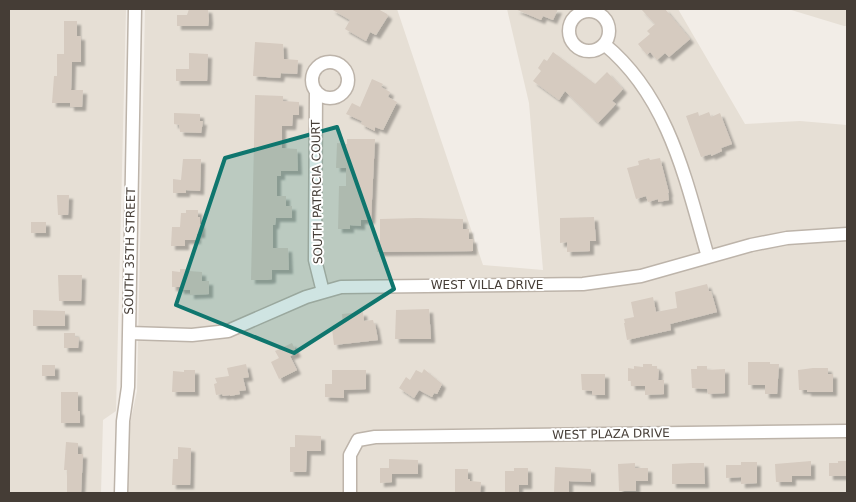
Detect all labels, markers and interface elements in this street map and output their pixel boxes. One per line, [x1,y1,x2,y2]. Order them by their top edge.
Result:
street label: SOUTH PATRICIA COURT [309,119,325,264]
street label: SOUTH 35TH STREET [122,187,138,315]
street label: WEST VILLA DRIVE [431,278,543,292]
street label: WEST PLAZA DRIVE [552,426,670,442]

